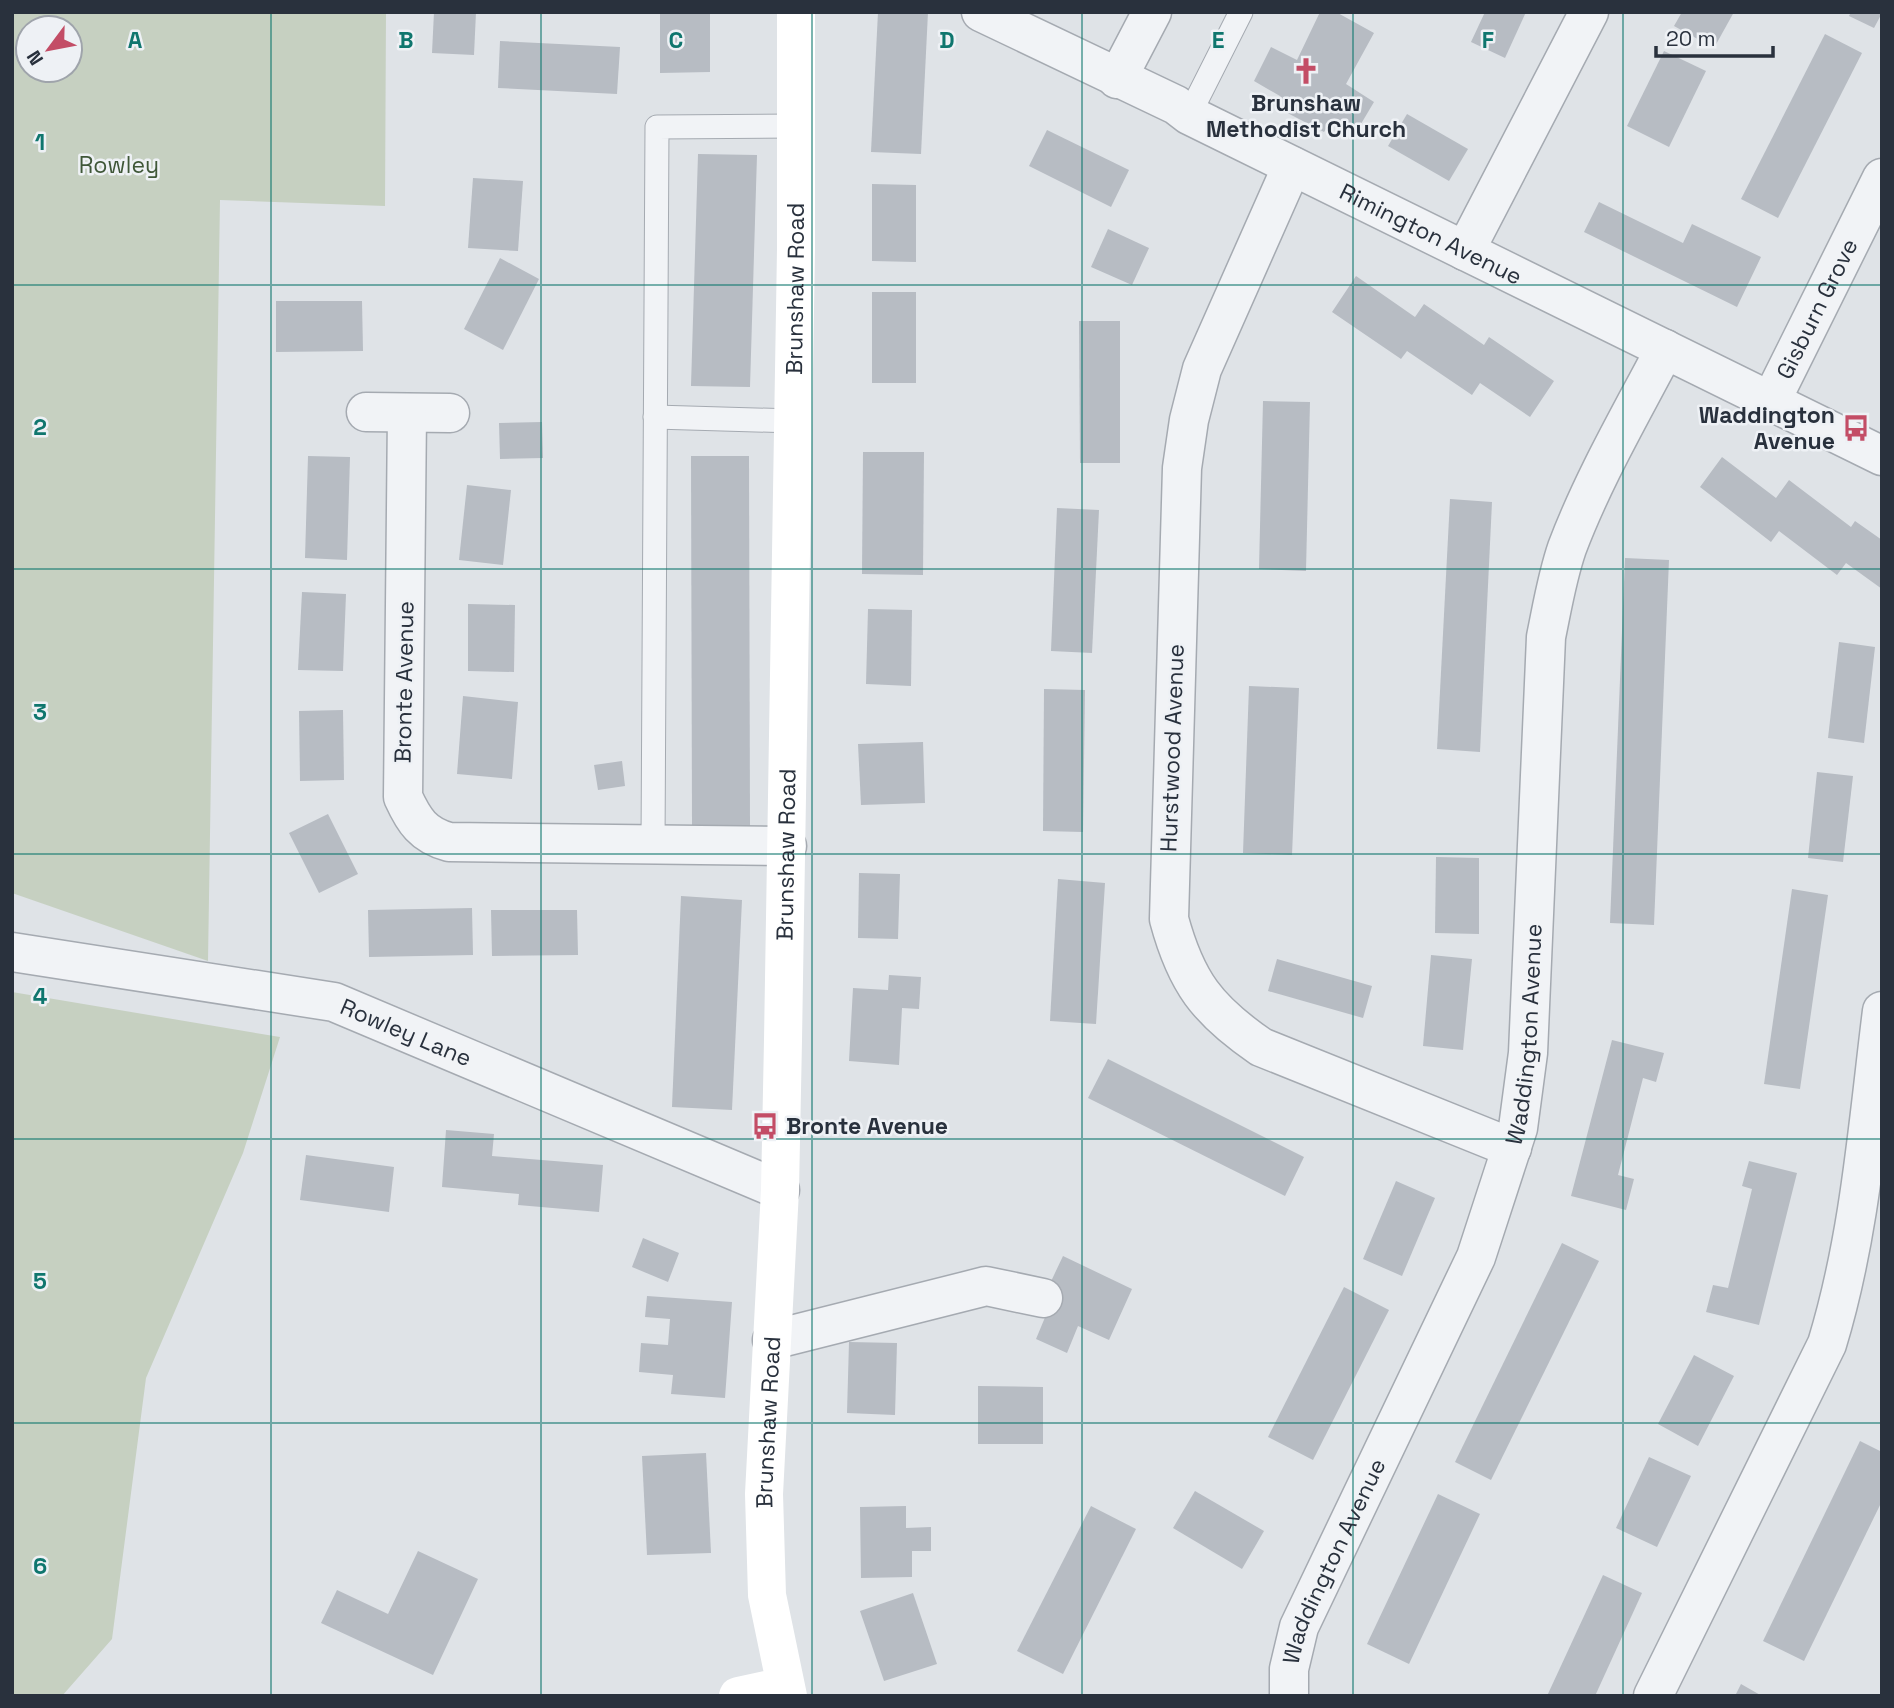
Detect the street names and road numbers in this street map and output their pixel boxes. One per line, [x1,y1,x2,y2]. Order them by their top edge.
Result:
street label: Rimington Avenue [1335,176,1527,292]
street label: Brunshaw Road [779,203,811,375]
street label: Gisburn Grove [1769,233,1864,384]
street label: Bronte Avenue [388,601,420,763]
street label: Hurstwood Avenue [1153,643,1191,853]
street label: Brunshaw Road [770,768,802,941]
street label: Waddington Avenue [1498,923,1549,1149]
street label: Rowley Lane [336,991,476,1073]
street label: Brunshaw Road [749,1336,787,1509]
street label: Waddington Avenue [1276,1454,1392,1667]

